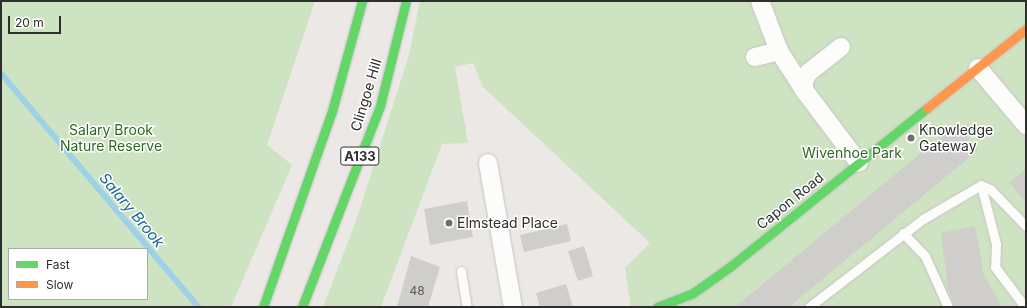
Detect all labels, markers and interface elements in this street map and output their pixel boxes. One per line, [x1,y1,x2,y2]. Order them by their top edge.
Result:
scale bar [10,8,63,34]
text: 20 m [15,15,44,30]
street label: Clingoe Hill [347,57,385,133]
park label: Salary Brook Nature Reserve [60,122,162,154]
place label: Knowledge Gateway [919,122,993,154]
marker: Knowledge Gateway [906,133,916,143]
road number: A133 [340,145,380,167]
park label: Wivenhoe Park [802,145,902,161]
water label: Salary Brook [96,169,168,251]
street label: Capon Road [753,169,827,233]
place label: Elmstead Place [457,215,558,231]
marker: Elmstead Place [444,218,454,228]
legend [8,248,148,300]
text: Fast [46,257,70,272]
text: Slow [46,277,73,292]
house number: 48 [409,284,425,298]

